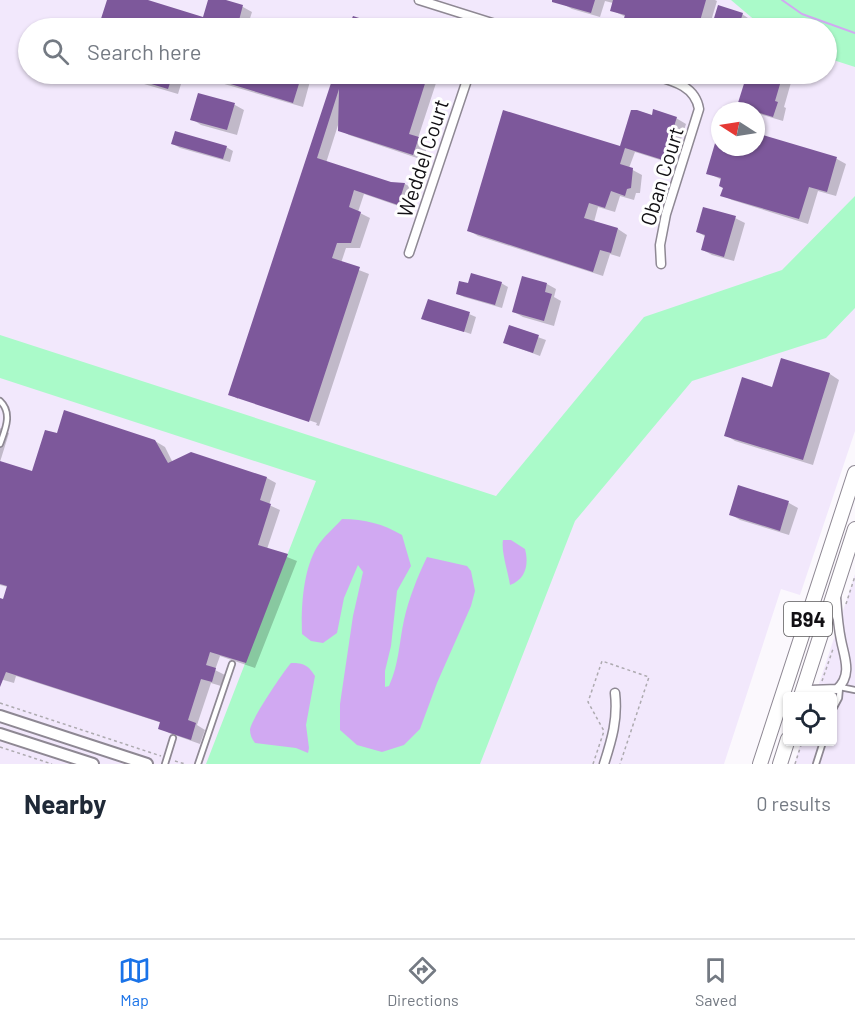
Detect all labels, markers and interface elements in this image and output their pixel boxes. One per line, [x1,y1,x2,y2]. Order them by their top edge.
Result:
search box [18,18,837,84]
icon: search [39,35,72,68]
text: Search here [87,38,201,64]
street label: Weddel Court [391,96,453,220]
north arrow [711,102,765,156]
street label: Oban Court [634,124,688,228]
road number: B94 [784,602,832,636]
map controls [783,692,837,746]
button: locate [783,692,837,746]
text: Nearby [24,788,106,819]
text: 0 results [756,791,831,815]
tab: Map [118,954,151,1009]
tab: Directions [387,954,459,1009]
tab: Saved [695,954,737,1009]

